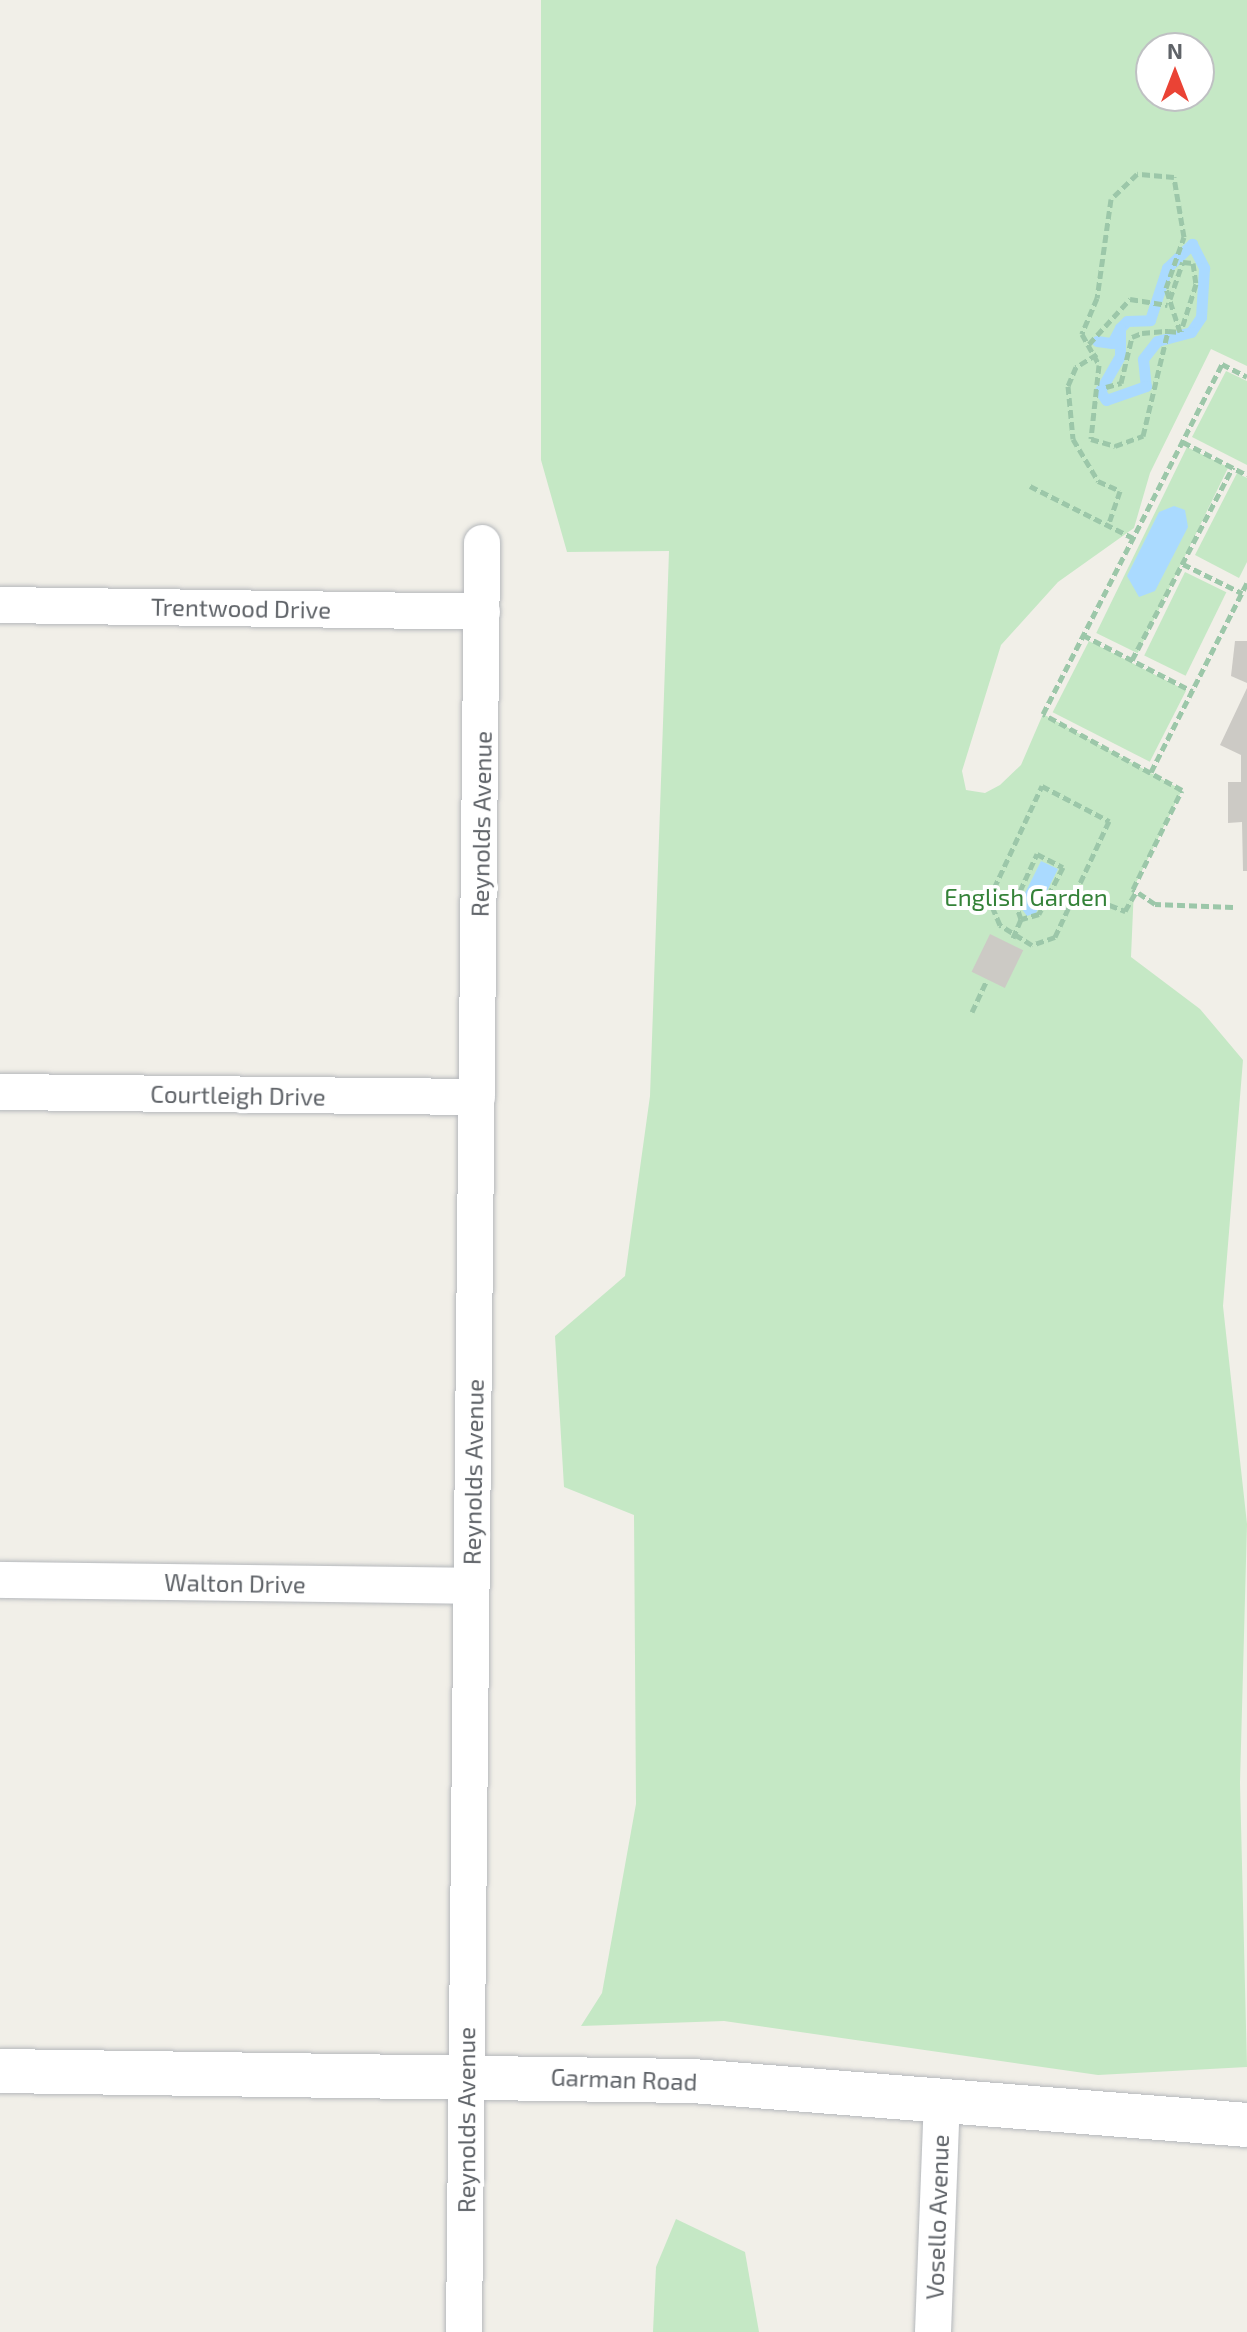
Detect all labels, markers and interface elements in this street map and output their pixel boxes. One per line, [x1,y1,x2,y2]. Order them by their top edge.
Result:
north arrow [1135,32,1215,112]
text: N [1167,37,1183,63]
street label: Trentwood Drive [151,592,331,624]
street label: Reynolds Avenue [465,730,497,918]
park label: English Garden [944,883,1108,911]
street label: Courtleigh Drive [150,1079,326,1111]
street label: Reynolds Avenue [457,1378,489,1566]
street label: Walton Drive [164,1567,306,1599]
street label: Reynolds Avenue [452,2027,480,2213]
street label: Garman Road [550,2062,698,2096]
street label: Vosello Avenue [920,2134,954,2300]

